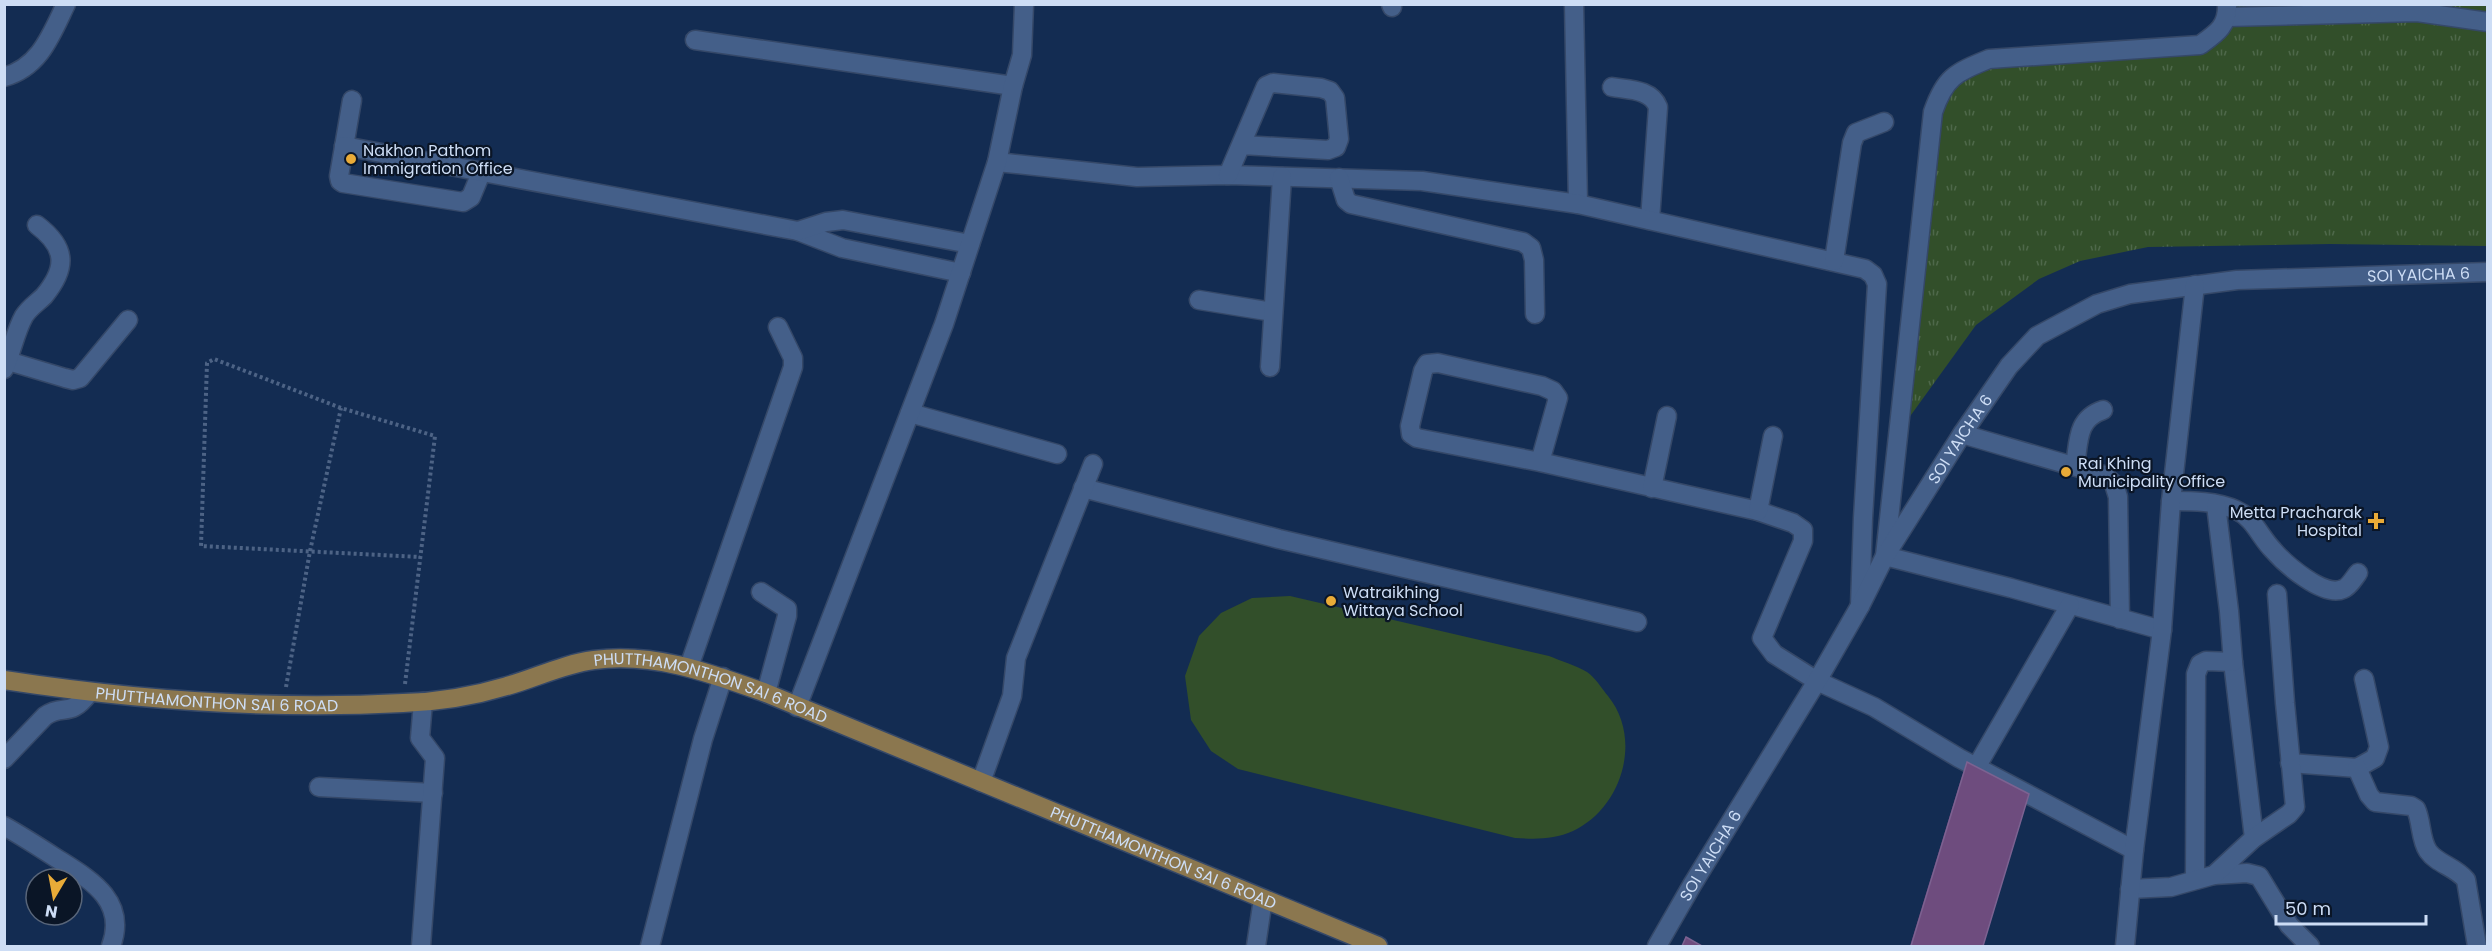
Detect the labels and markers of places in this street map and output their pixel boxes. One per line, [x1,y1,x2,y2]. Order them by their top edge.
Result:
place label: Nakhon Pathom Immigration Office [363,139,513,180]
marker: Nakhon Pathom Immigration Office [344,152,358,166]
place label: Rai Khing Municipality Office [2078,452,2225,493]
marker: Rai Khing Municipality Office [2059,465,2073,479]
place label: Metta Pracharak Hospital [2230,501,2363,542]
marker: Metta Pracharak Hospital [2367,512,2385,530]
place label: Watraikhing Wittaya School [1343,581,1463,622]
marker: Watraikhing Wittaya School [1324,594,1338,608]

